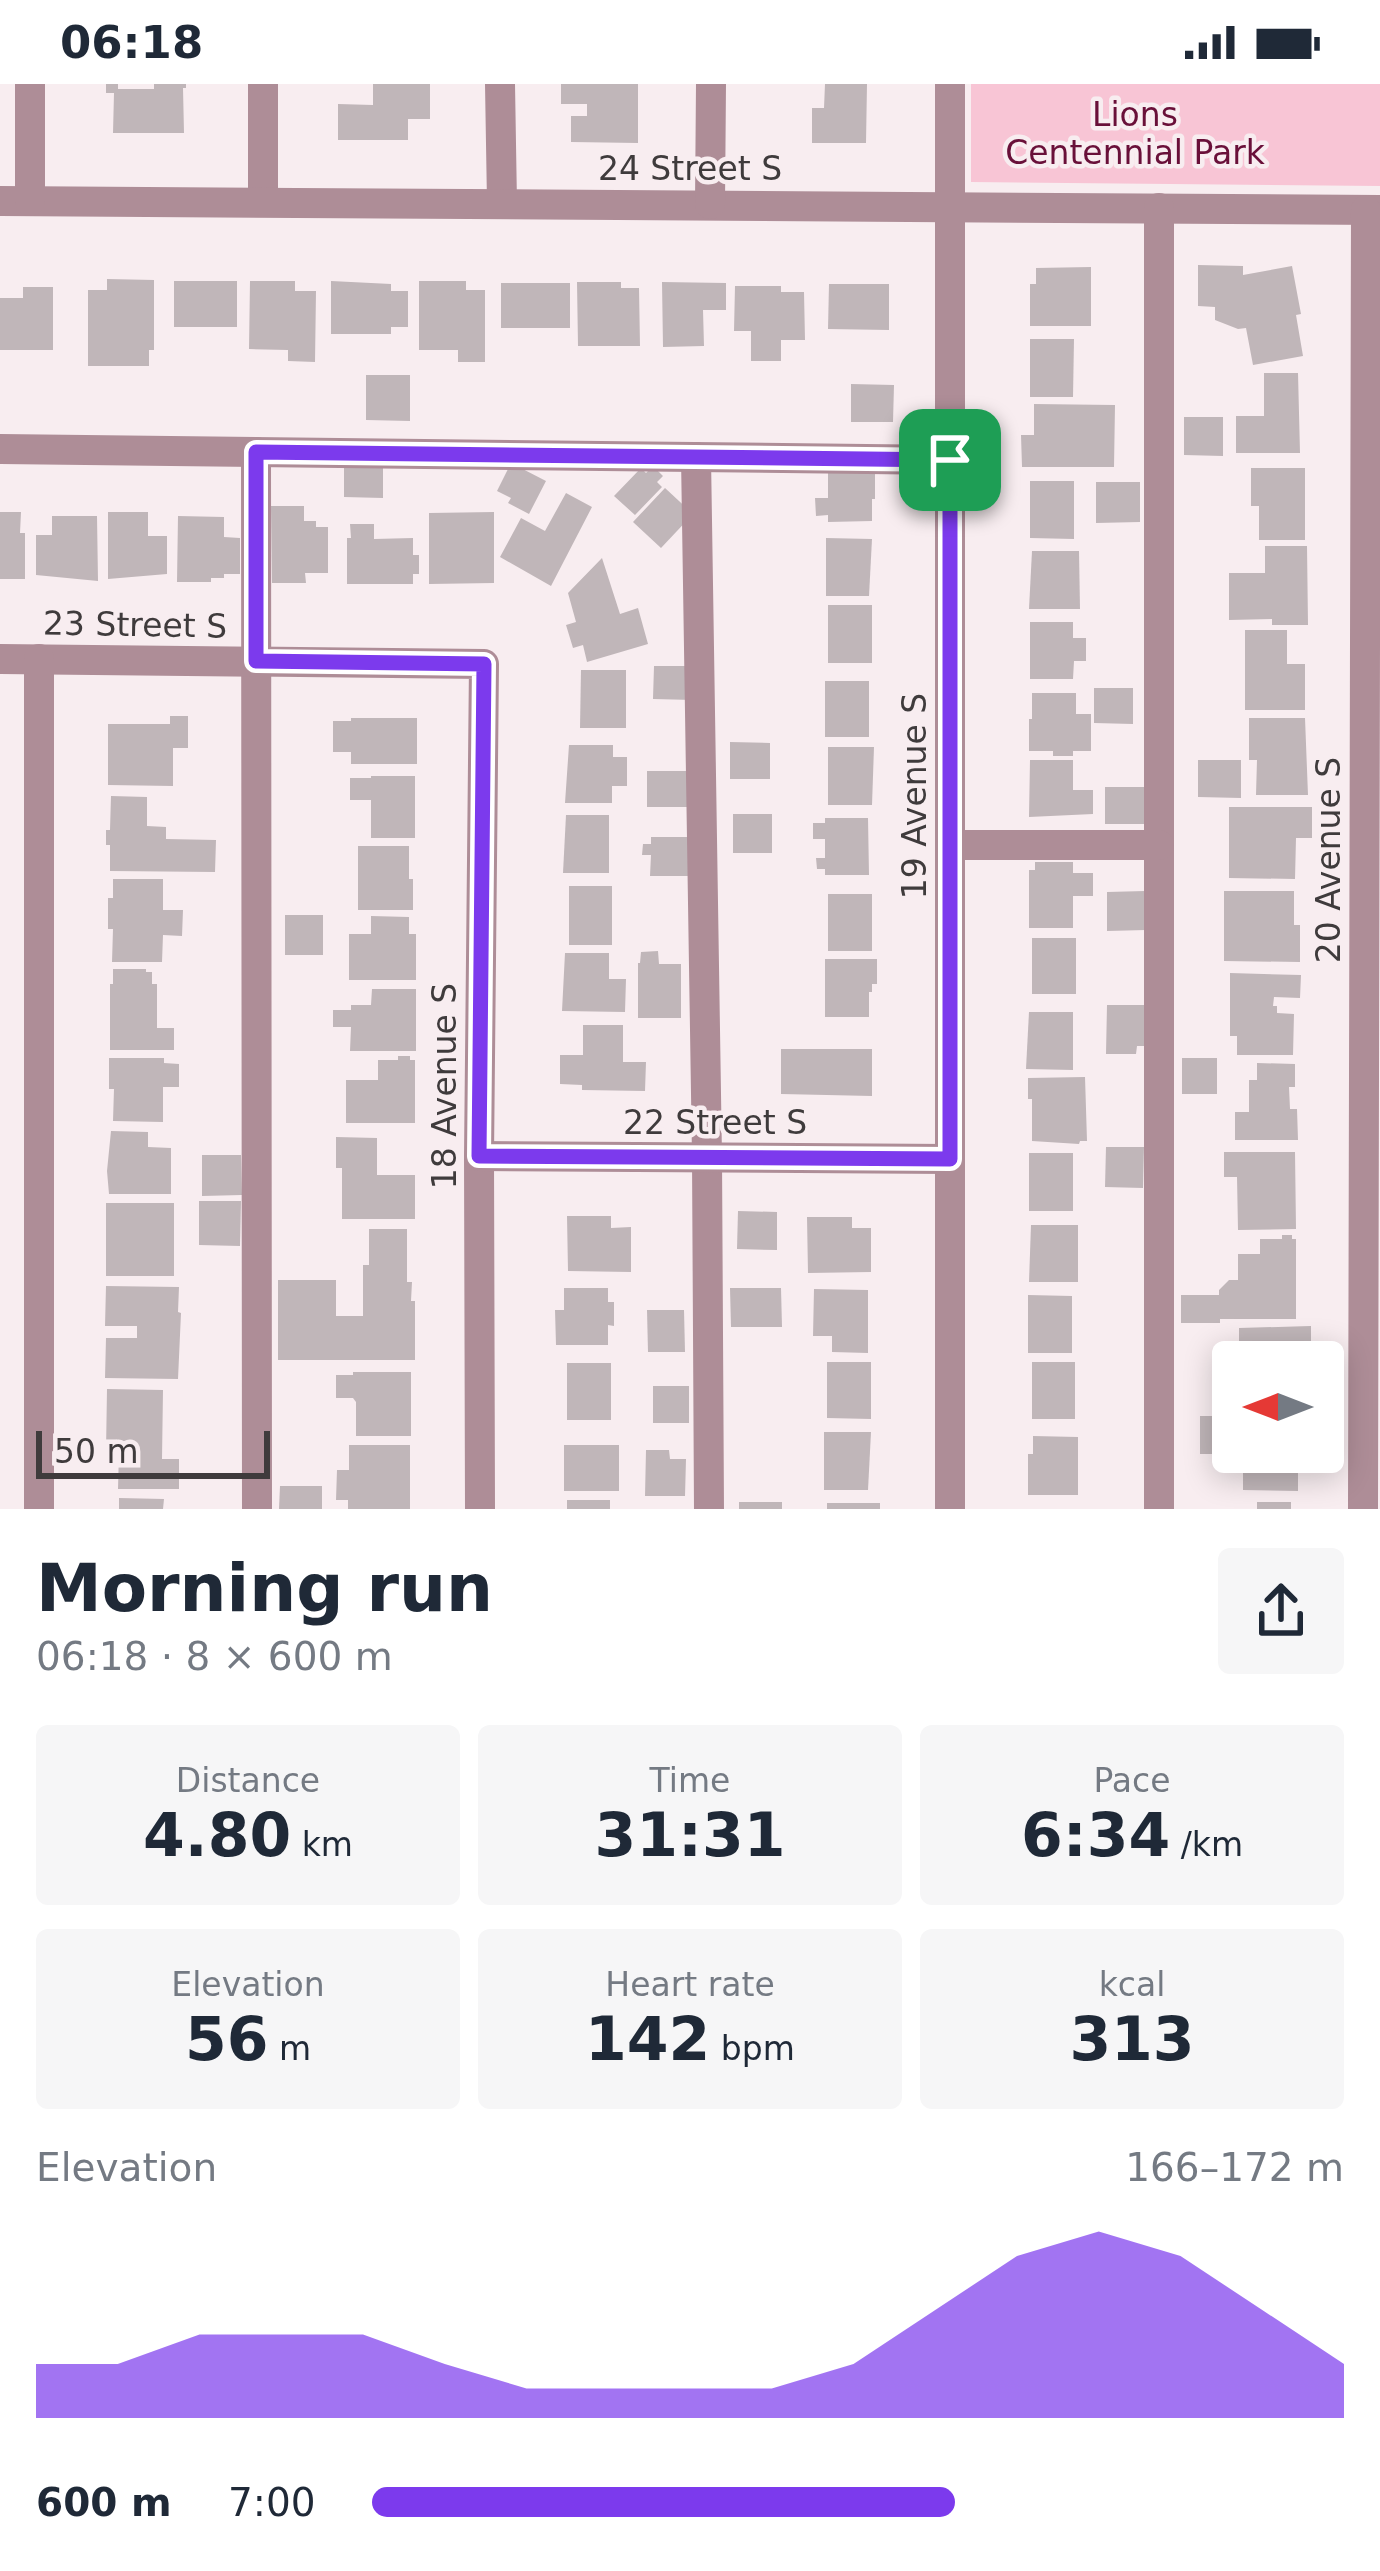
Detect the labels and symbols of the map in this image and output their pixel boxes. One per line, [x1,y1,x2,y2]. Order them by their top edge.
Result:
park label: Lions Centennial Park [1005,95,1266,172]
street label: 24 Street S [598,149,782,188]
pin [899,409,1001,511]
street label: 23 Street S [43,603,227,646]
street label: 19 Avenue S [895,693,934,899]
street label: 20 Avenue S [1309,757,1348,963]
street label: 18 Avenue S [425,983,464,1189]
street label: 22 Street S [623,1103,807,1142]
north arrow [1212,1341,1344,1473]
scale bar [36,1425,270,1478]

